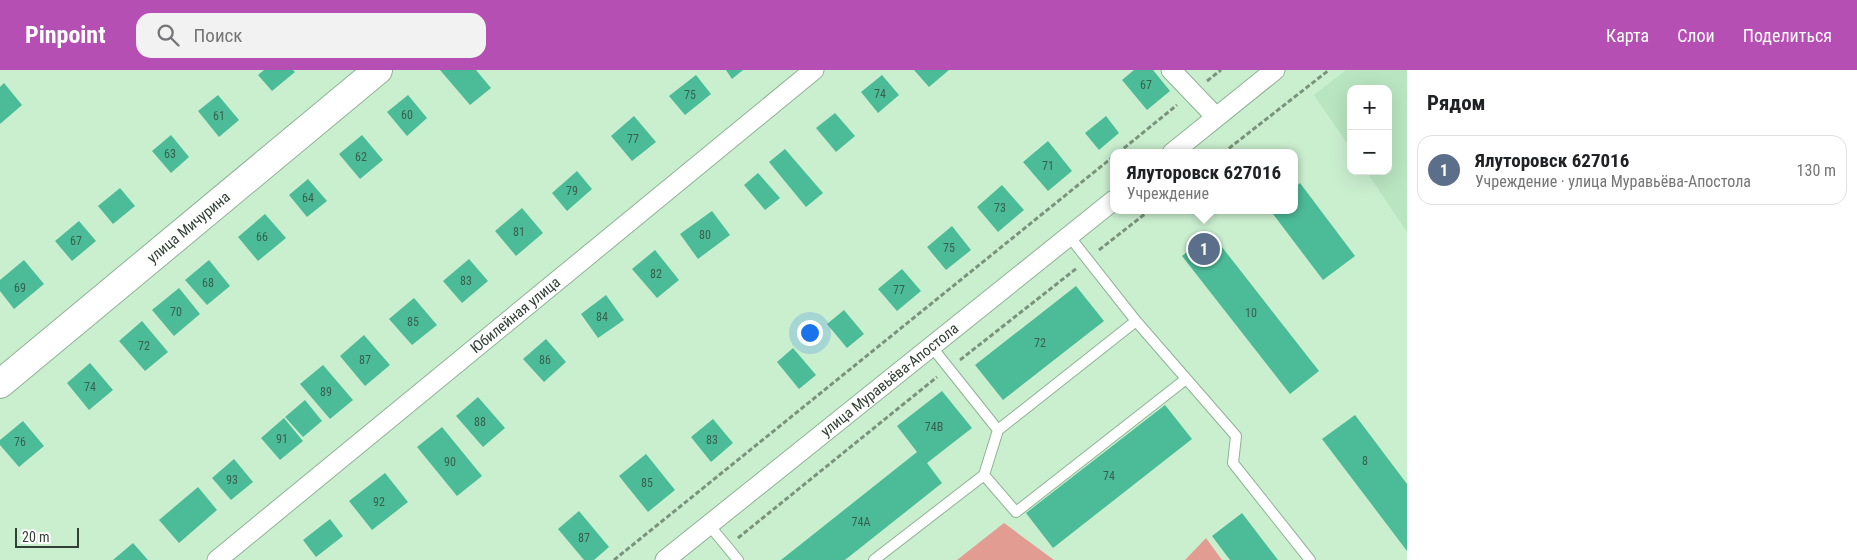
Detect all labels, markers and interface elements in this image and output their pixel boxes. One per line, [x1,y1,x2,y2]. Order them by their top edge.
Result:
search box [136,13,486,58]
text: Pinpoint [25,21,106,49]
icon: search [154,21,182,49]
text: Поиск [194,24,242,47]
text: Карта [1606,25,1649,46]
text: Слои [1677,25,1715,46]
text: Поделиться [1743,25,1832,46]
house number: 67 [1140,78,1152,92]
map controls [1347,85,1392,175]
button: + [1347,85,1392,130]
house number: 74 [874,87,886,101]
house number: 75 [684,88,696,102]
text: Рядом [1427,91,1486,115]
house number: 60 [401,108,413,122]
house number: 61 [213,109,225,123]
button: − [1347,130,1392,175]
house number: 77 [627,132,639,146]
house number: 63 [164,147,176,161]
popup [1110,149,1298,214]
text: Ялуторовск 627016 [1475,149,1629,172]
house number: 62 [355,150,367,164]
house number: 71 [1042,159,1054,173]
text: Ялуторовск 627016 [1127,161,1281,184]
text: 1 [1440,161,1448,180]
text: 130 m [1797,161,1836,180]
text: Учреждение · улица Муравьёва-Апостола [1475,172,1751,191]
house number: 79 [566,184,578,198]
text: Учреждение [1127,184,1209,203]
street label: улица Мичурина [143,188,233,267]
house number: 64 [302,191,314,205]
house number: 73 [994,201,1006,215]
house number: 81 [513,225,525,239]
house number: 80 [699,228,711,242]
house number: 66 [256,230,268,244]
pin: 1 [1188,230,1220,268]
house number: 67 [70,234,82,248]
house number: 75 [943,241,955,255]
house number: 82 [650,267,662,281]
street label: Юбилейная улица [467,273,564,357]
house number: 83 [460,274,472,288]
house number: 68 [202,276,214,290]
house number: 69 [14,281,26,295]
house number: 77 [893,283,905,297]
house number: 70 [170,305,182,319]
house number: 10 [1245,306,1257,320]
house number: 84 [596,310,608,324]
house number: 85 [407,315,419,329]
street label: улица Муравьёва-Апостола [817,319,962,440]
your location [797,320,823,346]
house number: 72 [1034,336,1046,350]
house number: 72 [138,339,150,353]
house number: 87 [359,353,371,367]
house number: 86 [539,353,551,367]
house number: 74 [84,380,96,394]
house number: 89 [320,385,332,399]
house number: 88 [474,415,486,429]
house number: 74В [925,420,943,434]
house number: 91 [276,432,288,446]
house number: 83 [706,433,718,447]
house number: 76 [14,435,26,449]
house number: 8 [1362,454,1368,468]
house number: 90 [444,455,456,469]
house number: 74 [1103,469,1115,483]
house number: 93 [226,473,238,487]
house number: 85 [641,476,653,490]
house number: 92 [373,495,385,509]
house number: 74А [852,515,870,529]
scale bar [15,525,79,548]
text: 20 m [22,529,50,545]
house number: 87 [578,531,590,545]

